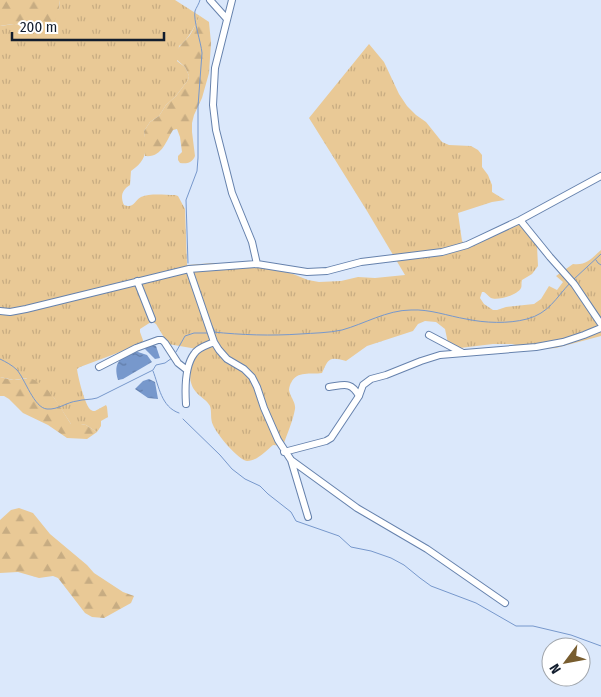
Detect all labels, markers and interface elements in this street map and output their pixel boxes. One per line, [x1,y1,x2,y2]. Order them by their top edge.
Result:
scale bar [12,10,165,42]
text: 200 m [20,18,57,36]
north arrow [541,637,591,687]
text: N [546,661,565,677]

